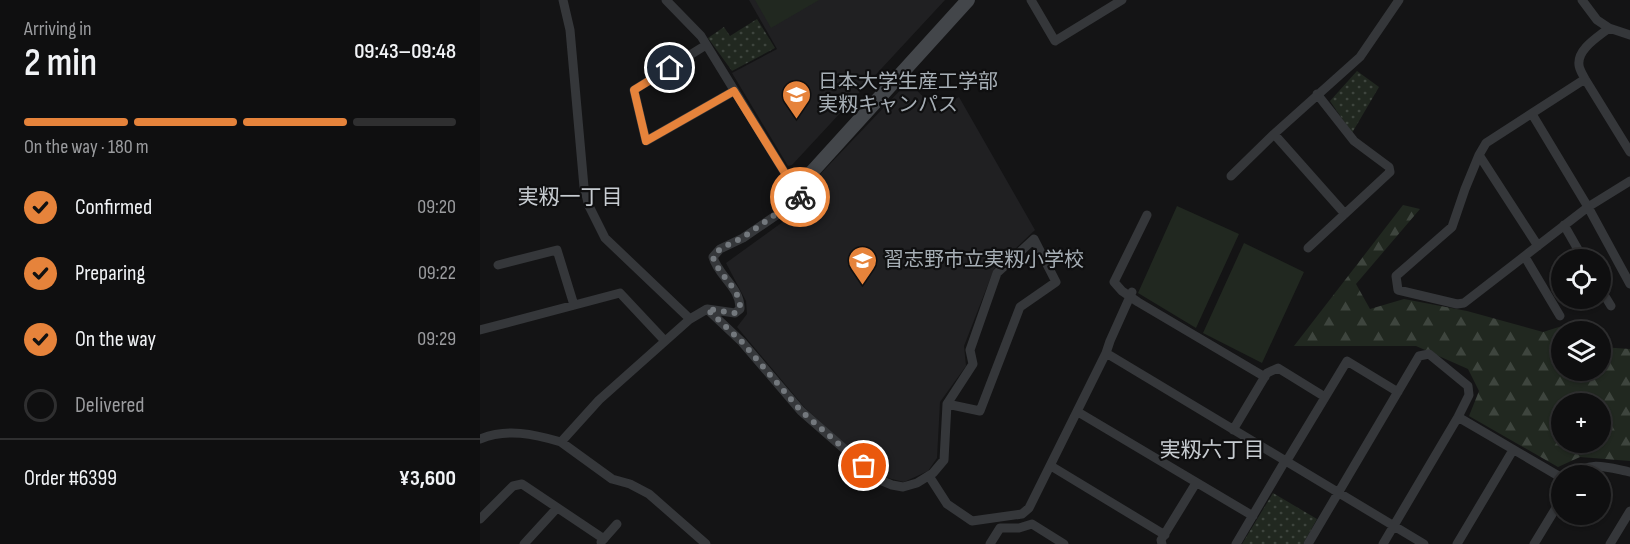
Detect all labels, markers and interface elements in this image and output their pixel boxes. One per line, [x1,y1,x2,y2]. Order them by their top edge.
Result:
text: Arriving in [24,17,92,41]
text: 09:43–09:48 [354,38,456,65]
text: 2 min [24,40,97,87]
pin [644,42,695,93]
icon: home [653,51,686,84]
place label: 日本大学生産工学部 実籾キャンパス [818,70,998,117]
school or university icon: 日本大学生産工学部 実籾キャンパス [781,78,813,120]
text: On the way · 180 m [24,135,149,159]
courier [770,167,830,227]
icon: bike [784,181,817,214]
district label: 実籾一丁目 [518,185,623,210]
icon: check [24,191,57,224]
text: Confirmed [75,194,152,221]
text: 09:20 [417,195,456,219]
school or university icon: 習志野市立実籾小学校 [847,244,879,286]
place label: 習志野市立実籾小学校 [884,248,1084,272]
map controls [1551,249,1611,525]
button: locate [1551,249,1611,309]
icon: check [24,257,57,290]
text: Preparing [75,260,145,287]
text: 09:22 [418,261,456,285]
button: layers [1551,321,1611,381]
icon: check [24,323,57,356]
text: On the way [75,326,156,353]
text: 09:29 [417,327,456,351]
text: Delivered [75,392,144,419]
button: + [1551,393,1611,453]
district label: 実籾六丁目 [1160,438,1265,463]
pin [838,440,889,491]
icon: bag [847,449,880,482]
text: Order #6399 [24,465,117,492]
text: ¥3,600 [399,465,456,492]
button: − [1551,465,1611,525]

